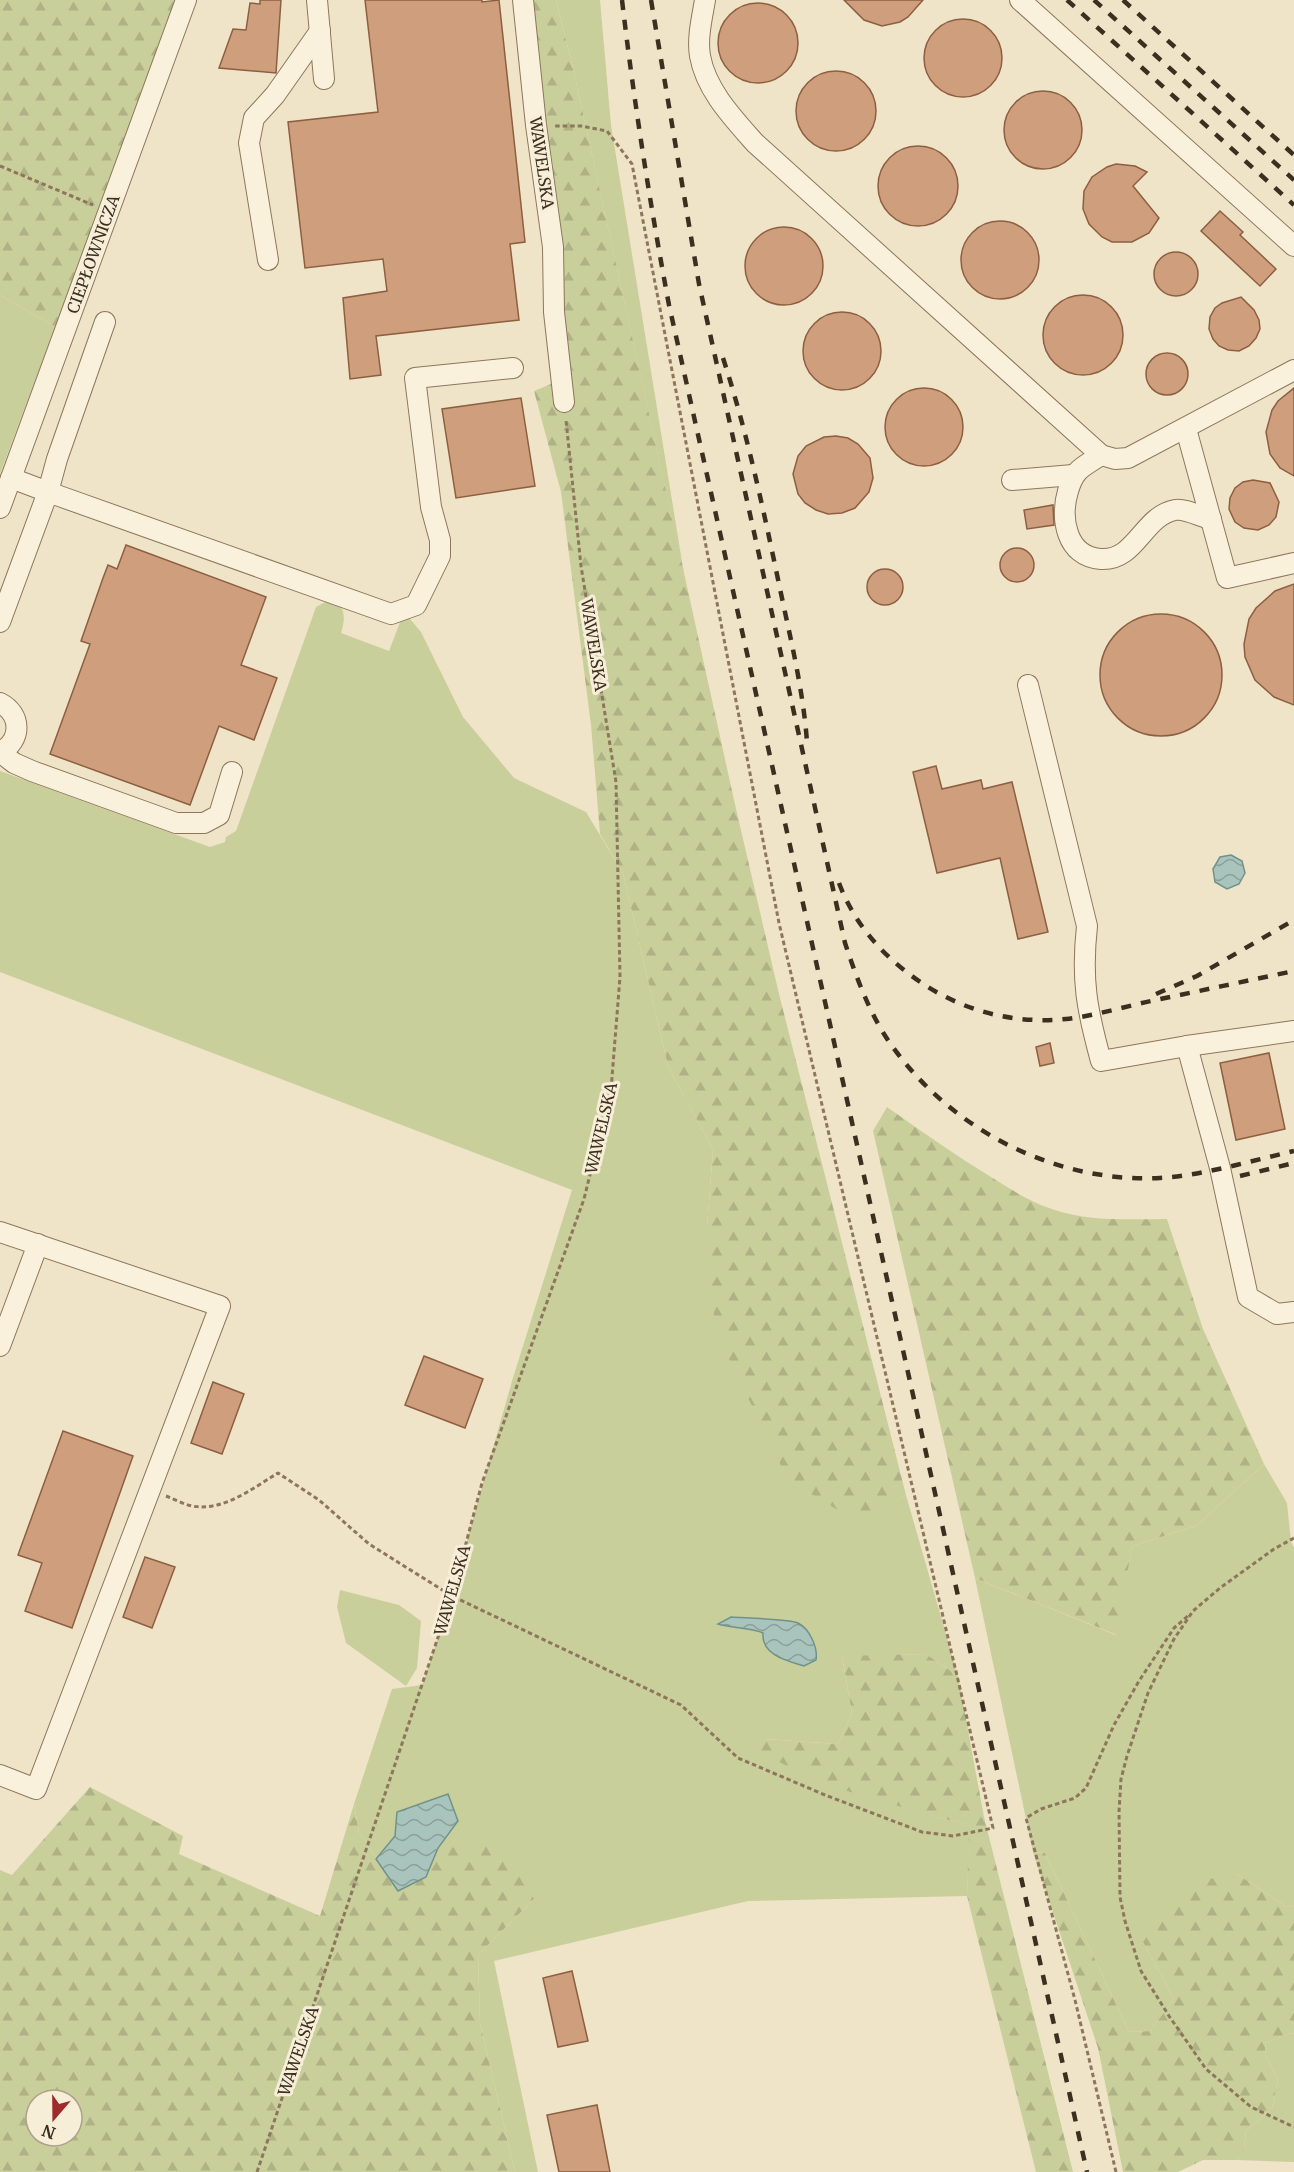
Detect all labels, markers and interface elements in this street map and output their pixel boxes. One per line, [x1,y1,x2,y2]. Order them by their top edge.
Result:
street label: WAWELSKA [525,114,558,211]
street label: CIEPŁOWNICZA [62,191,124,316]
street label: WAWELSKA [577,596,611,693]
street label: WAWELSKA [581,1080,621,1177]
street label: WAWELSKA [429,1542,475,1639]
street label: WAWELSKA [273,2003,323,2099]
north arrow [24,2088,84,2148]
text: N [39,2120,58,2144]

